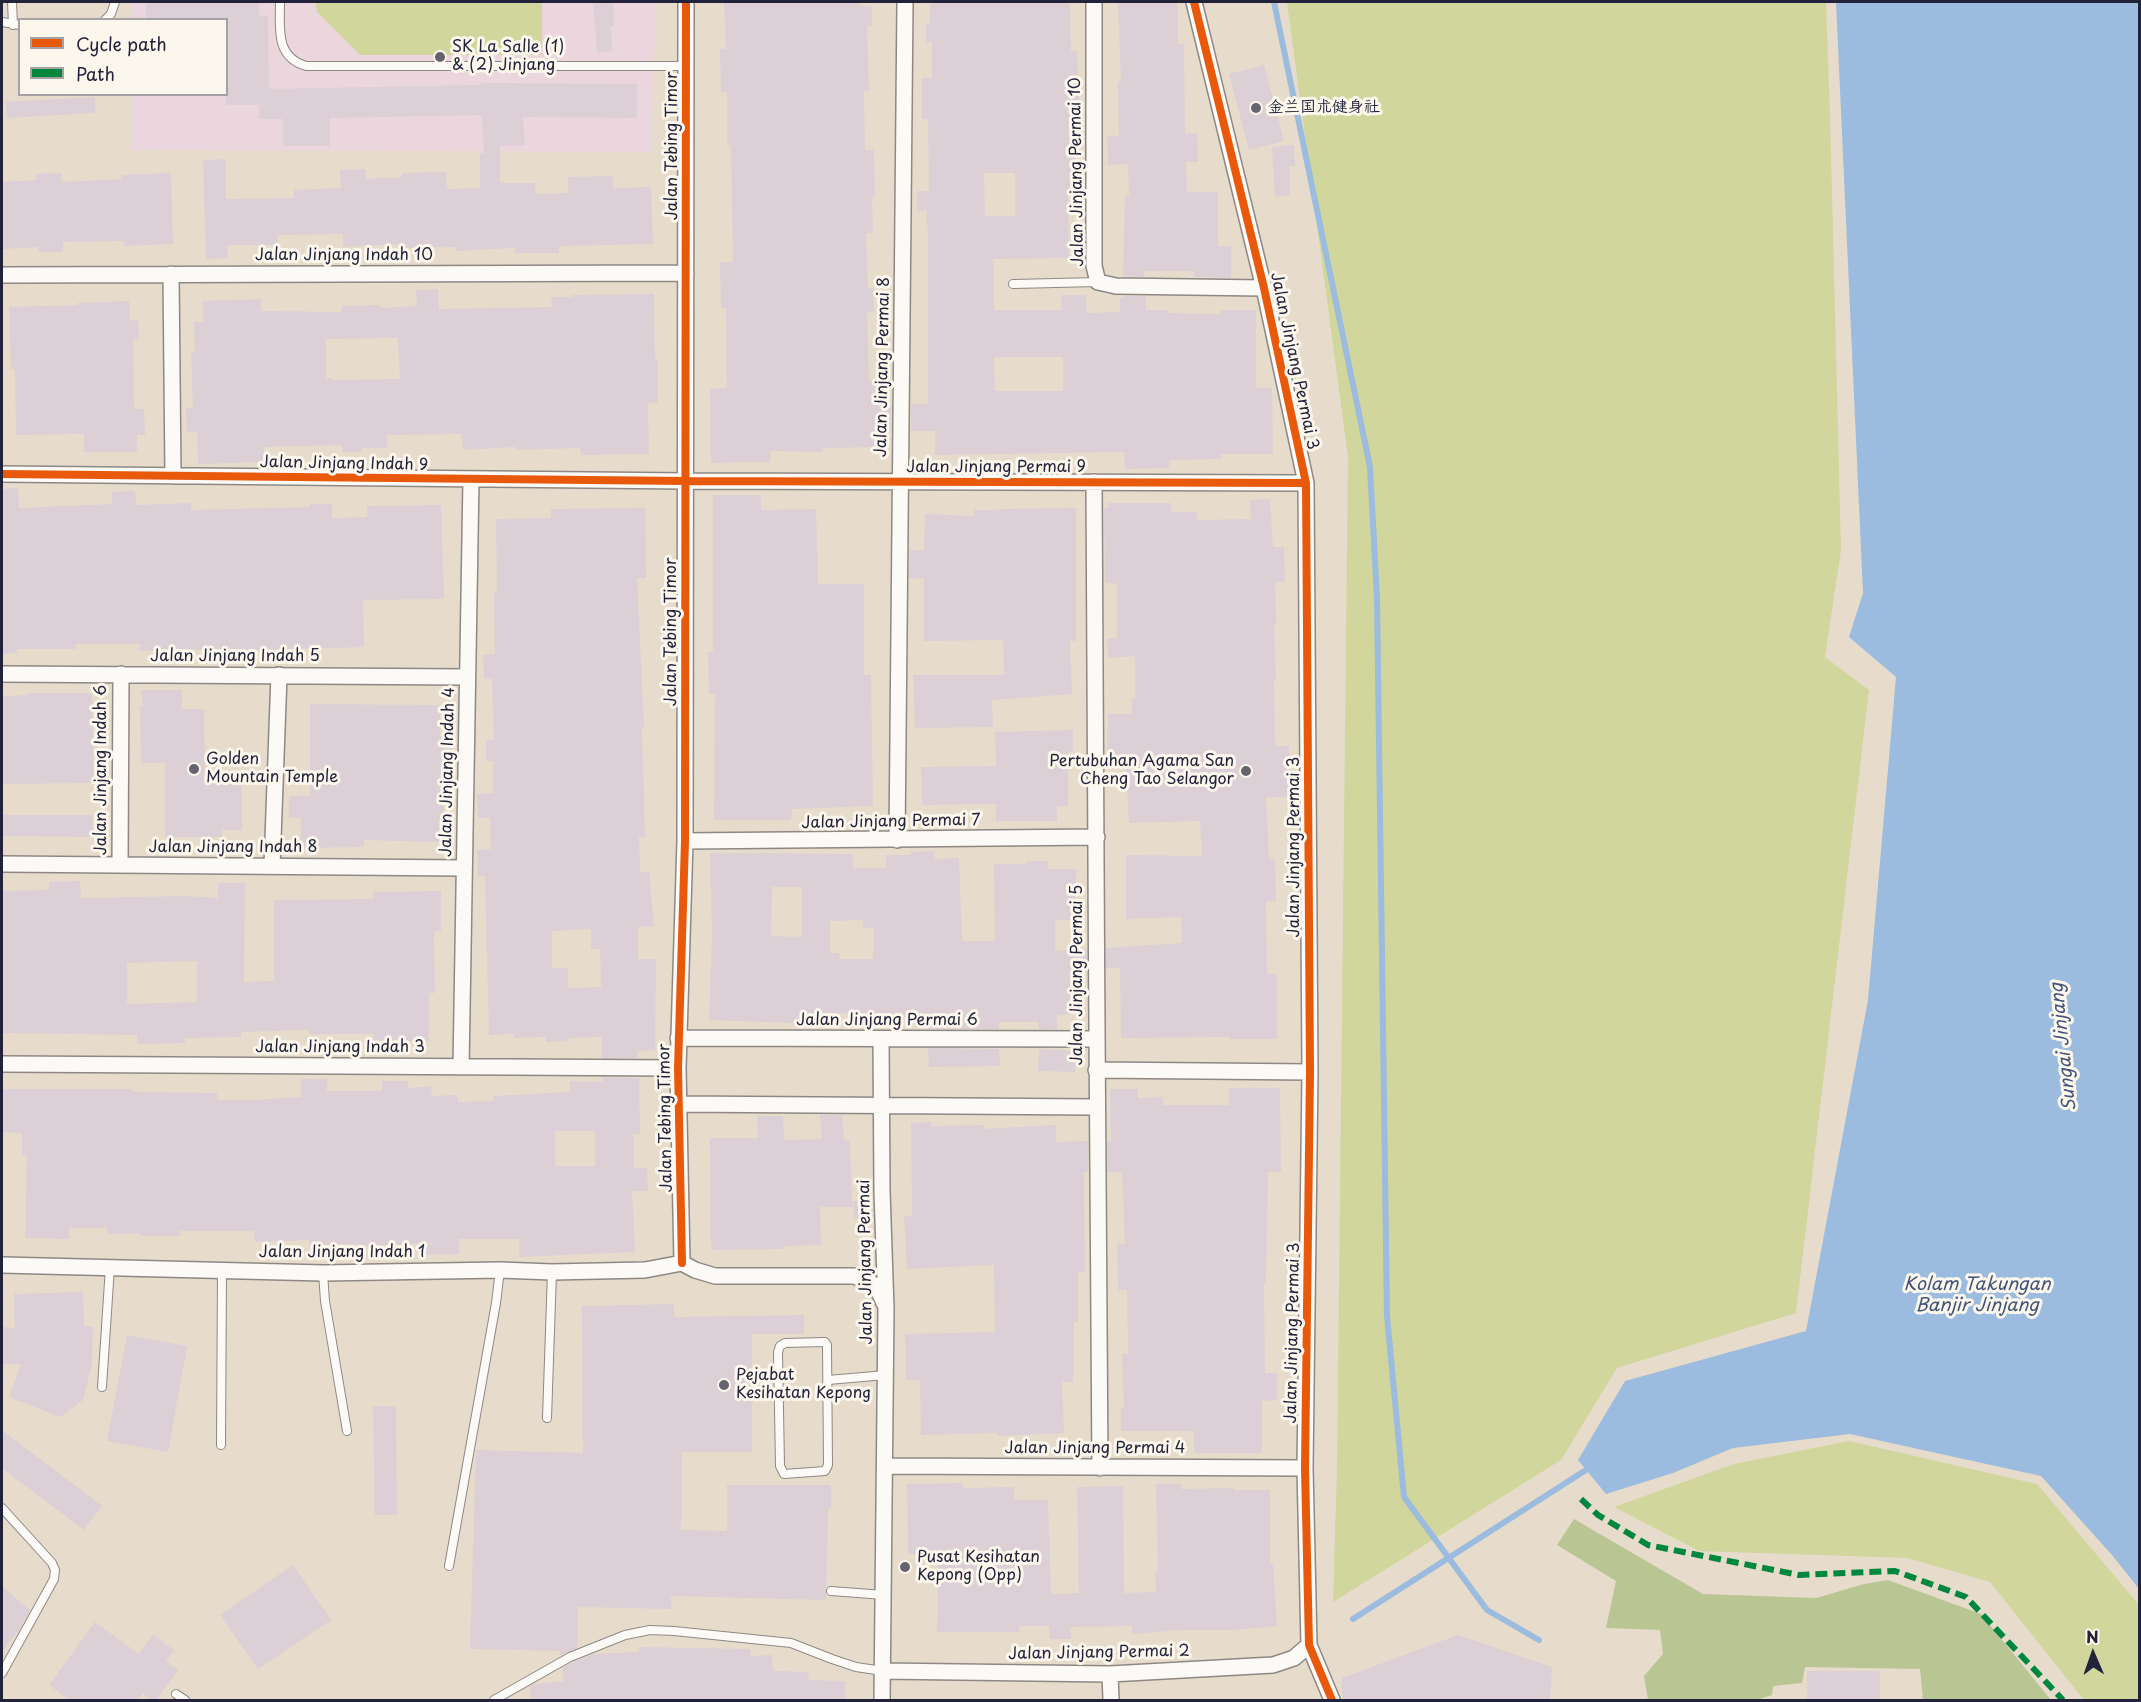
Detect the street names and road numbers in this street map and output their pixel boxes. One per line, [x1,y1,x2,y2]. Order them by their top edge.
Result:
street label: Jalan Tebing Timor [663,72,683,220]
street label: Jalan Jinjang Permai 10 [1066,77,1088,267]
street label: Jalan Jinjang Indah 10 [255,246,433,266]
street label: Jalan Jinjang Permai 3 [1266,271,1322,451]
street label: Jalan Jinjang Permai 8 [872,277,894,457]
street label: Jalan Jinjang Indah 9 [260,453,428,475]
street label: Jalan Jinjang Permai 9 [906,458,1086,478]
street label: Jalan Tebing Timor [662,558,682,706]
street label: Jalan Jinjang Indah 5 [150,647,320,667]
street label: Jalan Jinjang Indah 6 [92,685,112,855]
street label: Jalan Jinjang Indah 4 [437,687,459,857]
street label: Jalan Jinjang Permai 3 [1285,757,1305,937]
street label: Jalan Jinjang Permai 7 [801,811,981,833]
street label: Jalan Jinjang Indah 8 [148,838,318,858]
street label: Jalan Jinjang Permai 5 [1068,885,1088,1065]
street label: Jalan Jinjang Permai 6 [796,1011,978,1031]
street label: Jalan Jinjang Indah 3 [255,1038,425,1058]
street label: Jalan Tebing Timor [655,1043,677,1193]
street label: Jalan Jinjang Permai [855,1179,877,1345]
street label: Jalan Jinjang Permai 3 [1282,1242,1304,1424]
street label: Jalan Jinjang Indah 1 [259,1243,425,1263]
street label: Jalan Jinjang Permai 4 [1005,1439,1185,1459]
street label: Jalan Jinjang Permai 2 [1008,1642,1190,1664]

